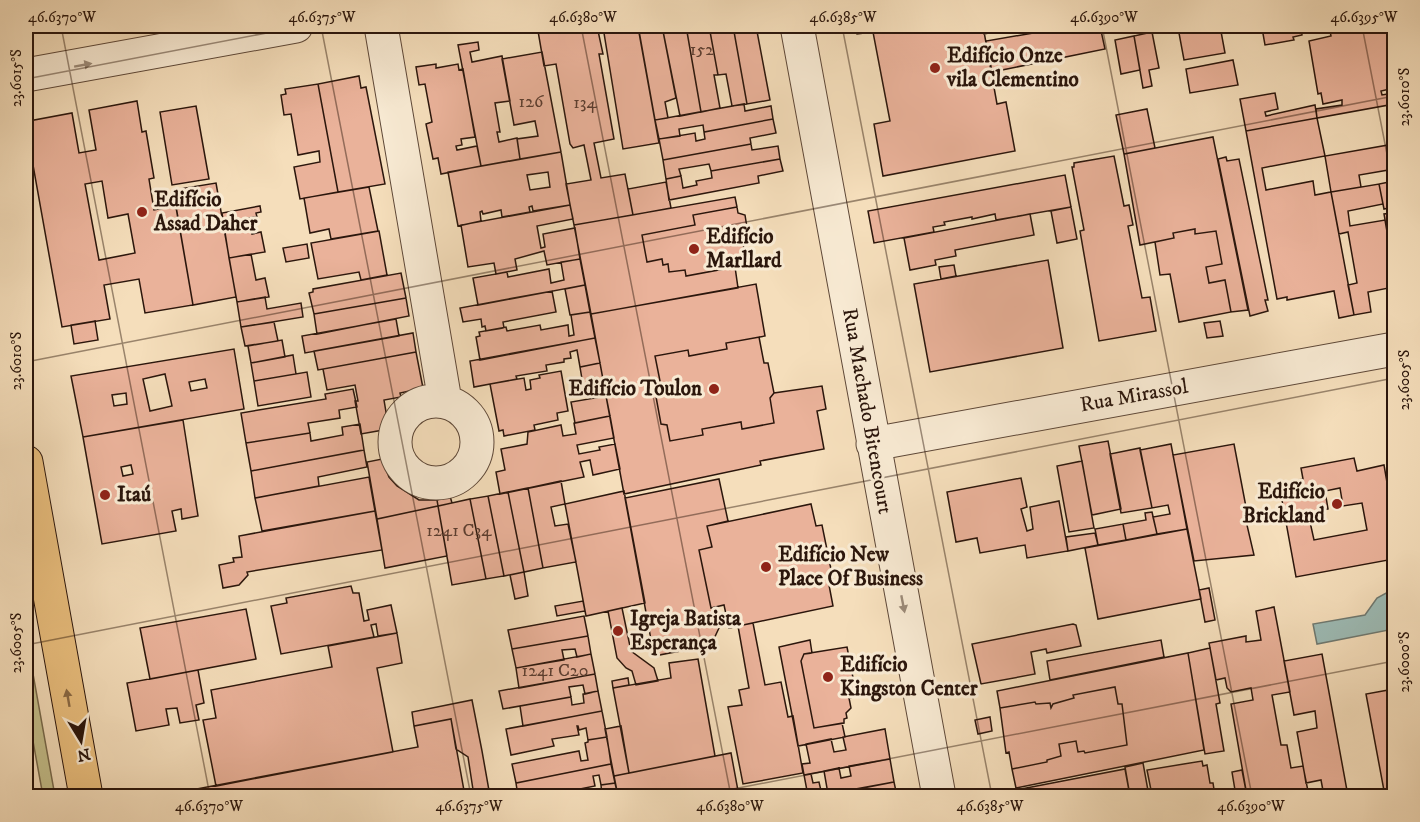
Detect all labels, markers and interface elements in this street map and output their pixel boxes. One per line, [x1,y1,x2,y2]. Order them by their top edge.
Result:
text: 46.6370°W [28,8,96,27]
text: 46.6375°W [288,8,356,27]
text: 46.6380°W [549,8,617,27]
text: 46.6385°W [810,8,877,27]
text: 46.6390°W [1070,8,1138,27]
text: 46.6395°W [1331,8,1398,27]
house number: 152 [690,39,714,61]
place label: Edifício Onze vila Clementino [946,43,1079,93]
text: 23.6015°S [7,49,26,107]
one-way arrow [74,60,93,69]
marker: Edifício Onze vila Clementino [928,61,942,75]
text: 23.6010°S [1395,68,1414,126]
house number: 126 [519,91,544,113]
house number: 134 [573,92,597,114]
place label: Edifício Assad Daher [153,187,259,237]
marker: Edifício Assad Daher [135,205,149,219]
place label: Edifício Marllard [706,224,782,274]
marker: Edifício Marllard [687,242,701,256]
street label: Rua Machado Bitencourt [836,306,898,516]
text: 23.6010°S [7,332,26,390]
text: 23.6005°S [1395,350,1414,410]
street label: Rua Mirassol [1078,374,1191,418]
place label: Edifício Toulon [569,376,703,402]
marker: Edifício Toulon [707,382,721,396]
place label: Edifício Brickland [1243,479,1326,529]
place label: Itaú [117,482,151,508]
marker: Itaú [98,488,112,502]
marker: Edifício Brickland [1330,497,1344,511]
house number: 1241 C34 [426,520,492,542]
place label: Edifício New Place Of Business [778,542,923,592]
marker: Edifício New Place Of Business [759,560,773,574]
one-way arrow [898,595,907,614]
place label: Igreja Batista Esperança [630,606,742,656]
text: 23.6005°S [7,613,26,673]
marker: Igreja Batista Esperança [611,624,625,638]
text: 23.6000°S [1395,631,1414,693]
place label: Edifício Kingston Center [840,652,979,702]
house number: 1241 C20 [522,660,588,682]
marker: Edifício Kingston Center [821,670,835,684]
one-way arrow [63,688,72,707]
north arrow [51,711,111,771]
text: N [75,744,92,766]
text: 46.6370°W [175,797,243,816]
text: 46.6375°W [435,797,503,816]
text: 46.6380°W [696,797,764,816]
text: 46.6385°W [957,797,1024,816]
text: 46.6390°W [1217,797,1285,816]

